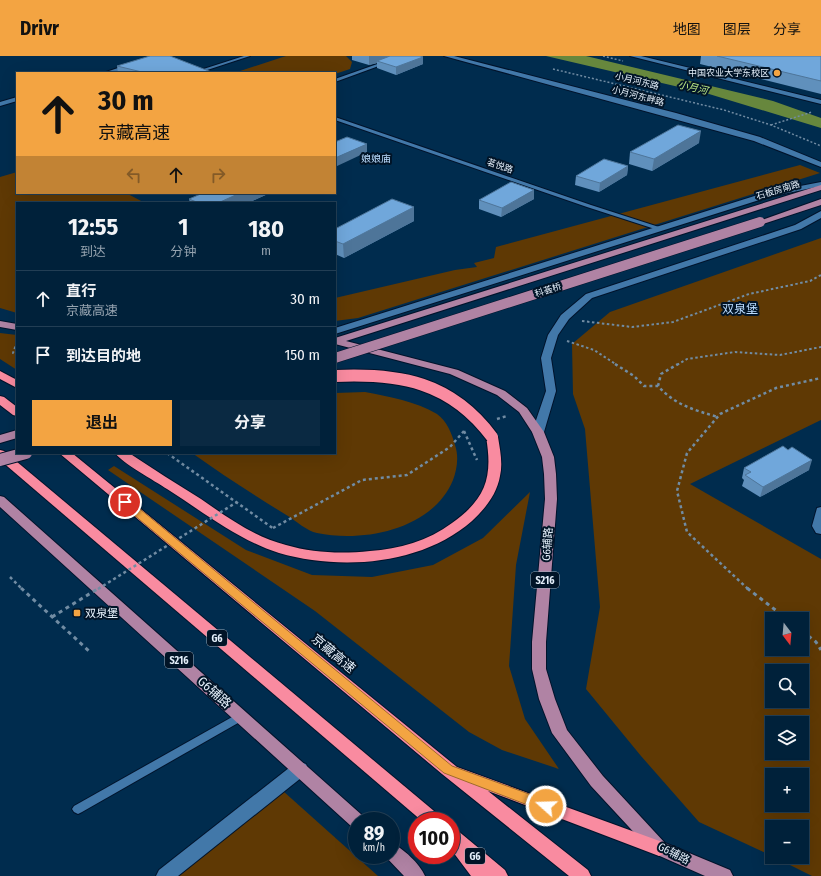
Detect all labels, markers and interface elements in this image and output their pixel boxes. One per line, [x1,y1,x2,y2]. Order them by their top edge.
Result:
text: Drivr [20,17,59,40]
text: 地图 [673,21,701,38]
text: 图层 [723,21,751,38]
text: 分享 [773,21,801,38]
place label: 中国农业大学东校区 [688,67,769,78]
marker: 中国农业大学东校区 [772,68,782,78]
street label: 小月河东路 [614,71,660,91]
water label: 小月河 [677,79,711,98]
text: 30 m [98,84,154,117]
street label: 小月河东畔路 [611,84,665,108]
icon: ahead [32,88,84,140]
text: 京藏高速 [98,122,170,144]
district label: 娘娘庙 [361,153,391,165]
street label: 茗悦路 [486,157,514,175]
icon: left [123,164,145,186]
icon: ahead [165,164,187,186]
icon: right [207,164,229,186]
street label: 石板房南路 [755,179,801,201]
text: 12:55 [68,213,118,241]
text: 1 [178,213,188,241]
text: 180 [248,215,284,243]
text: m [261,243,271,258]
text: 到达 [80,244,106,259]
text: 分钟 [170,244,196,259]
street label: 科荟桥 [534,281,563,299]
text: 直行 [66,282,96,300]
icon: ahead [32,288,54,310]
text: 30 m [290,290,320,308]
district label: 双泉堡 [722,302,758,316]
text: 京藏高速 [66,303,118,318]
icon: arrive [32,344,54,366]
text: 150 m [284,346,320,364]
text: 到达目的地 [66,347,141,365]
button: 退出 [32,400,172,446]
button: 分享 [180,400,320,446]
pin [108,485,142,519]
icon: arrive [114,491,136,513]
street label: G6辅路 [540,527,555,561]
road number: S216 [531,572,559,588]
place label: 双泉堡 [85,607,118,620]
marker: 双泉堡 [72,608,82,618]
north arrow [765,612,809,656]
map controls [765,612,809,864]
road number: G6 [207,630,227,646]
street label: 京藏高速 [309,631,358,676]
road number: S216 [165,652,193,668]
button: search [765,664,809,708]
street label: G6辅路 [195,673,235,711]
button: layers [765,716,809,760]
button: + [765,768,809,812]
position arrow [525,785,567,827]
speed limit sign: 100 [408,812,460,864]
button: − [765,820,809,864]
text: 89 [364,821,384,845]
street label: G6辅路 [656,840,692,867]
text: km/h [363,842,385,854]
road number: G6 [465,848,485,864]

